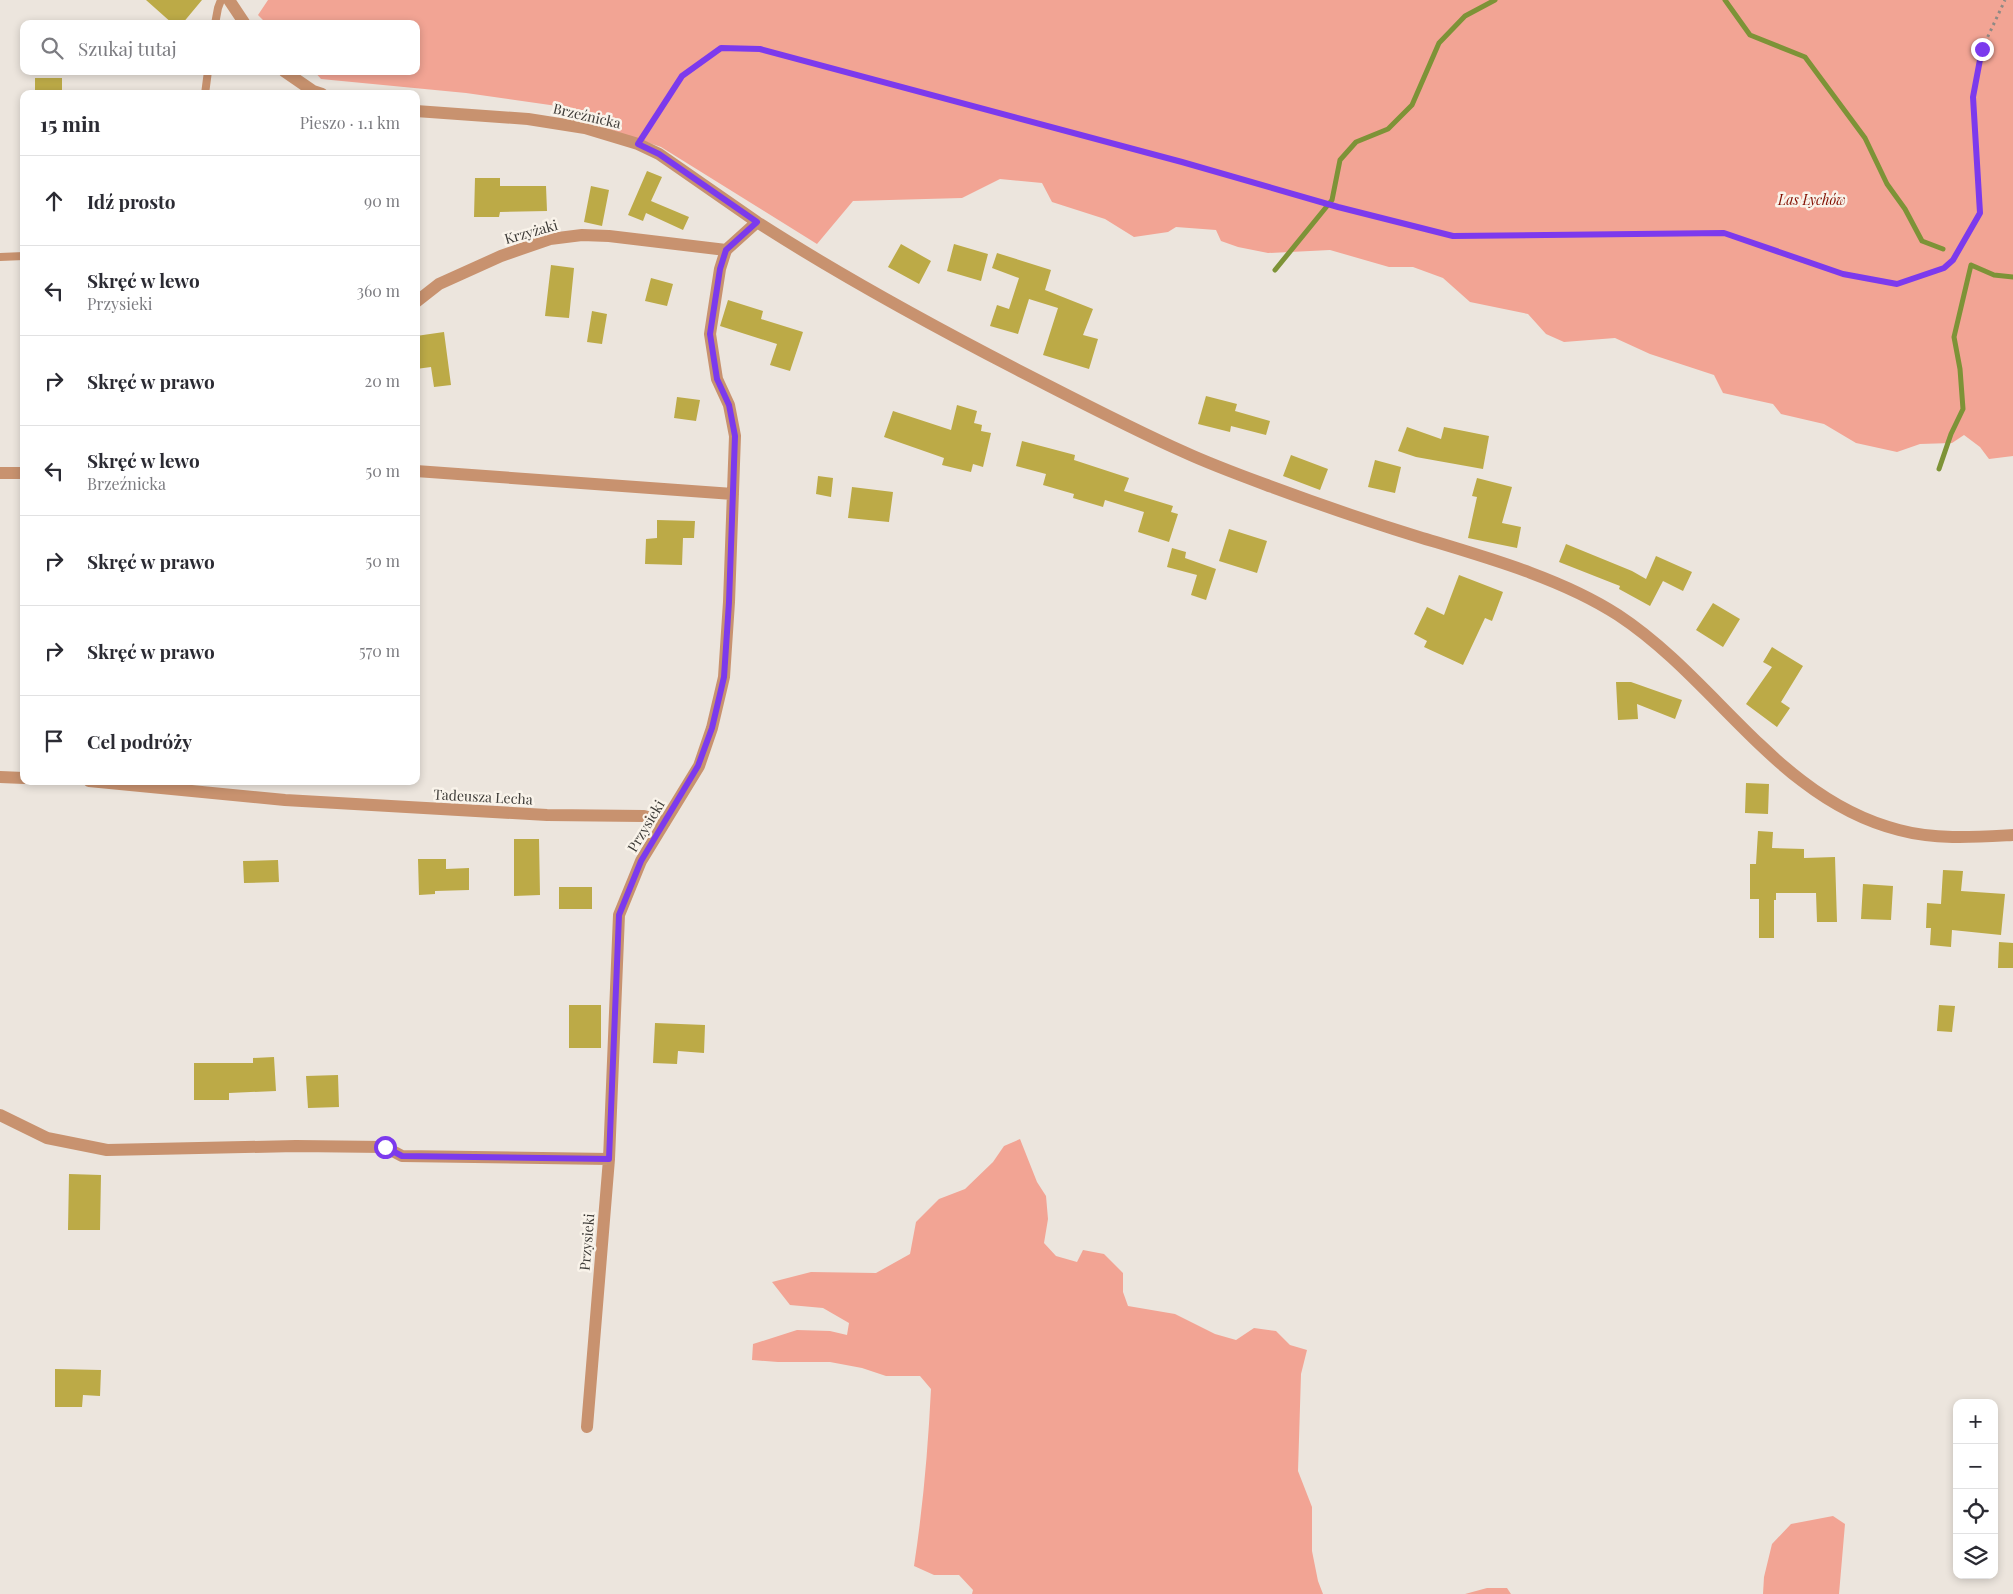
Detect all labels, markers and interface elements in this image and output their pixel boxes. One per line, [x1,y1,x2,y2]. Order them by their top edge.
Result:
search box [20,20,420,75]
icon: search [38,34,66,62]
text: Szukaj tutaj [78,35,177,61]
route end [1971,38,1994,61]
street label: Brzeźnicka [551,98,623,133]
text: 15 min [40,109,101,137]
text: Pieszo · 1.1 km [300,112,400,133]
icon: ahead [40,187,68,215]
text: Idź prosto [87,188,175,214]
text: 90 m [364,190,400,211]
park label: Las Łychów [1777,190,1846,209]
street label: Krzyżaki [502,215,560,248]
text: Skręć w lewo [87,267,200,293]
icon: left [40,277,68,305]
text: 360 m [357,280,400,301]
text: Przysieki [87,293,152,314]
icon: right [40,367,68,395]
text: Skręć w prawo [87,368,215,394]
text: 20 m [365,370,400,391]
text: Skręć w lewo [87,447,200,473]
icon: left [40,457,68,485]
text: 50 m [366,460,400,481]
text: Brzeźnicka [87,473,166,494]
icon: right [40,547,68,575]
text: Skręć w prawo [87,548,215,574]
text: 50 m [366,550,400,571]
icon: right [40,637,68,665]
text: Skręć w prawo [87,638,215,664]
text: 570 m [359,640,400,661]
icon: arrive [40,727,68,755]
text: Cel podróży [87,728,192,754]
street label: Tadeusza Lecha [433,784,533,809]
street label: Przysieki [623,796,668,855]
route start [374,1136,397,1159]
street label: Przysieki [575,1213,598,1271]
map controls [1953,1399,1998,1579]
button: + [1953,1399,1998,1444]
button: − [1953,1444,1998,1489]
button: locate [1953,1489,1998,1534]
button: layers [1953,1534,1998,1579]

